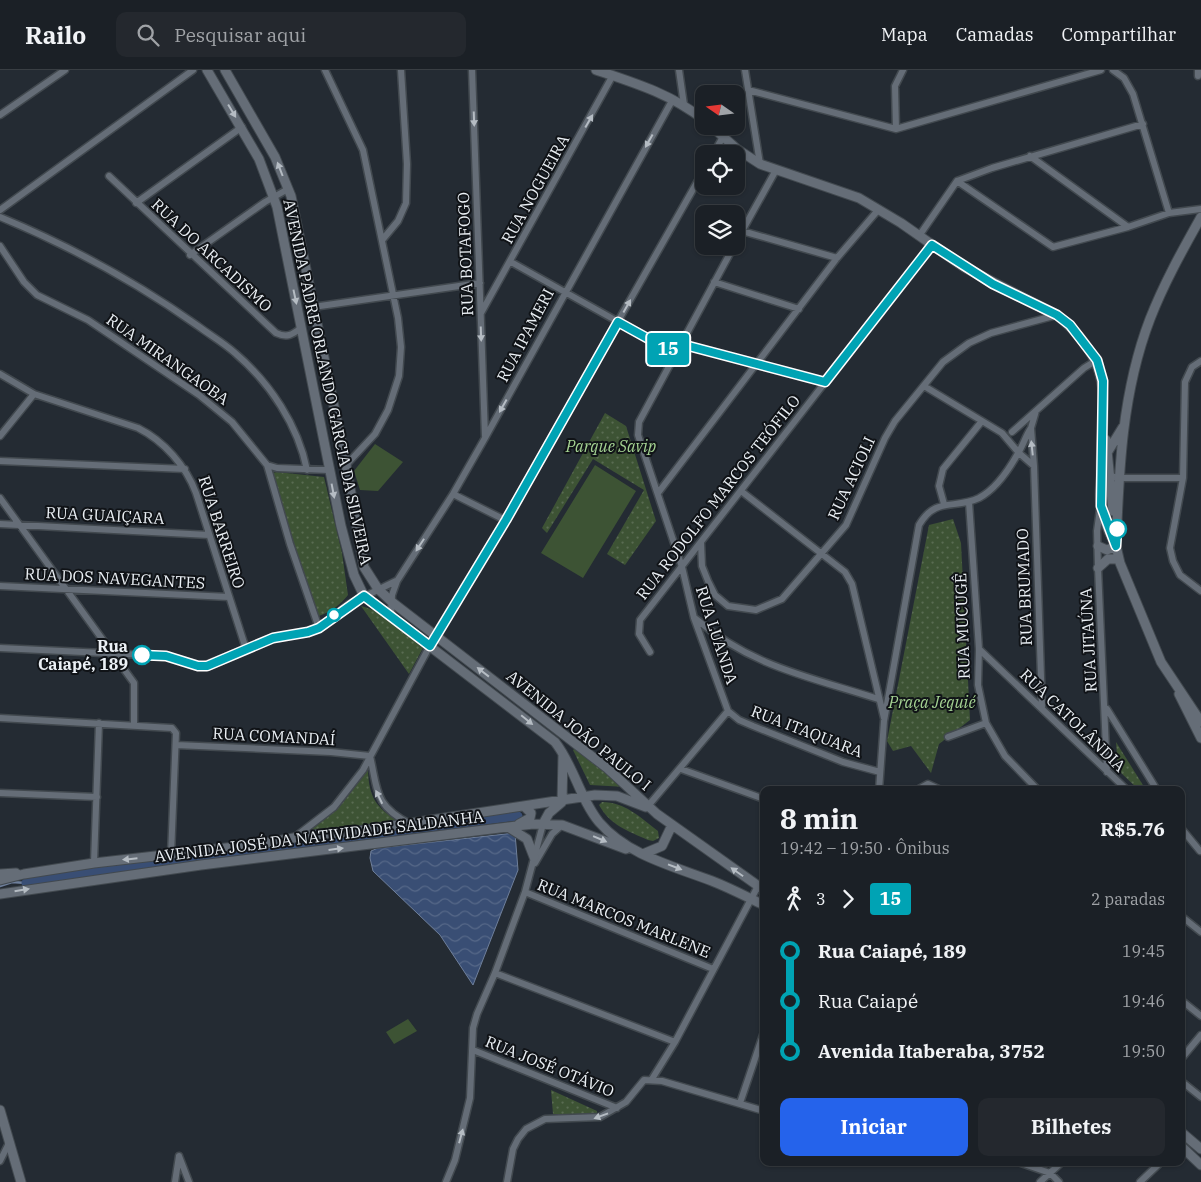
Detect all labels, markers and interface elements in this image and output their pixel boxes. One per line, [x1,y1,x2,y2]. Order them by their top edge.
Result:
search box [116,12,466,57]
text: Railo [25,19,86,51]
icon: search [134,21,162,49]
text: Pesquisar aqui [174,23,306,47]
text: Mapa [881,23,928,46]
text: Camadas [956,23,1034,46]
text: Compartilhar [1062,23,1176,46]
north arrow [695,85,745,135]
map controls [695,85,745,255]
one-way arrow [228,105,237,118]
one-way arrow [470,111,478,127]
one-way arrow [584,114,593,127]
street label: RUA NOGUEIRA [497,131,573,247]
one-way arrow [645,134,653,148]
button: locate [695,145,745,195]
one-way arrow [276,161,284,176]
street label: RUA BOTAFOGO [453,192,477,316]
street label: RUA DO ARCADISMO [148,194,276,316]
street label: AVENIDA PADRE ORLANDO GARCIA DA SILVEIRA [279,197,377,567]
button: layers [695,205,745,255]
street label: RUA IPAMERI [492,285,558,385]
one-way arrow [291,289,299,305]
one-way arrow [623,298,631,313]
street label: RUA MIRANGAOBA [103,309,233,409]
one-way arrow [477,326,485,342]
line badge: 15 [646,333,690,365]
text: 15 [657,337,679,360]
street label: RUA RODOLFO MARCOS TEÓFILO [631,390,804,604]
one-way arrow [498,399,507,413]
street label: RUA ACIOLI [823,433,879,523]
park label: Parque Savip [565,436,656,456]
one-way arrow [1028,440,1036,456]
street label: RUA BARREIRO [194,473,250,591]
one-way arrow [330,483,338,499]
street label: RUA GUAIÇARA [45,502,165,528]
unlabelled marker [1107,519,1127,539]
street label: RUA BRUMADO [1012,528,1036,646]
one-way arrow [415,539,424,552]
street label: RUA DOS NAVEGANTES [24,563,206,593]
street label: RUA MUCUGÊ [950,573,974,679]
street label: RUA LUANDA [692,583,742,687]
street label: RUA JITAÚNA [1074,587,1101,693]
unlabelled marker [327,608,341,622]
place label: Rua Caiapé, 189 [38,636,128,674]
marker: Rua Caiapé, 189 [132,645,152,665]
street label: RUA CATOLÂNDIA [1016,664,1130,776]
street label: AVENIDA JOÃO PAULO I [503,665,655,795]
one-way arrow [477,667,490,678]
park label: Praça Jequié [887,692,976,712]
street label: RUA ITAQUARA [748,701,866,761]
one-way arrow [521,714,534,725]
street label: RUA COMANDAÍ [212,722,336,749]
one-way arrow [375,790,383,804]
text: 8 min [780,800,858,837]
street label: AVENIDA JOSÉ DA NATIVIDADE SALDANHA [153,805,485,866]
text: R$5.76 [1100,817,1165,841]
one-way arrow [592,836,607,844]
text: 19:42 – 19:50 · Ônibus [780,838,949,858]
one-way arrow [328,845,344,853]
one-way arrow [122,855,138,863]
one-way arrow [668,864,683,871]
one-way arrow [731,867,744,877]
street label: RUA MARCOS MARLENE [534,874,714,962]
one-way arrow [14,885,30,893]
icon: walk [780,885,808,913]
icon: forward [834,885,862,913]
text: 15 [880,887,901,910]
text: 3 [816,889,826,909]
text: 2 paradas [1091,889,1165,909]
text: Rua Caiapé, 189 [818,939,966,963]
text: 19:45 [1122,941,1165,961]
text: Rua Caiapé [818,989,918,1013]
text: 19:46 [1122,991,1165,1011]
street label: RUA JOSÉ OTÁVIO [483,1030,618,1101]
text: Avenida Itaberaba, 3752 [818,1039,1045,1063]
text: 19:50 [1122,1041,1165,1061]
button: Iniciar [780,1098,968,1156]
button: Bilhetes [978,1098,1165,1156]
one-way arrow [593,1112,608,1120]
one-way arrow [457,1128,465,1143]

